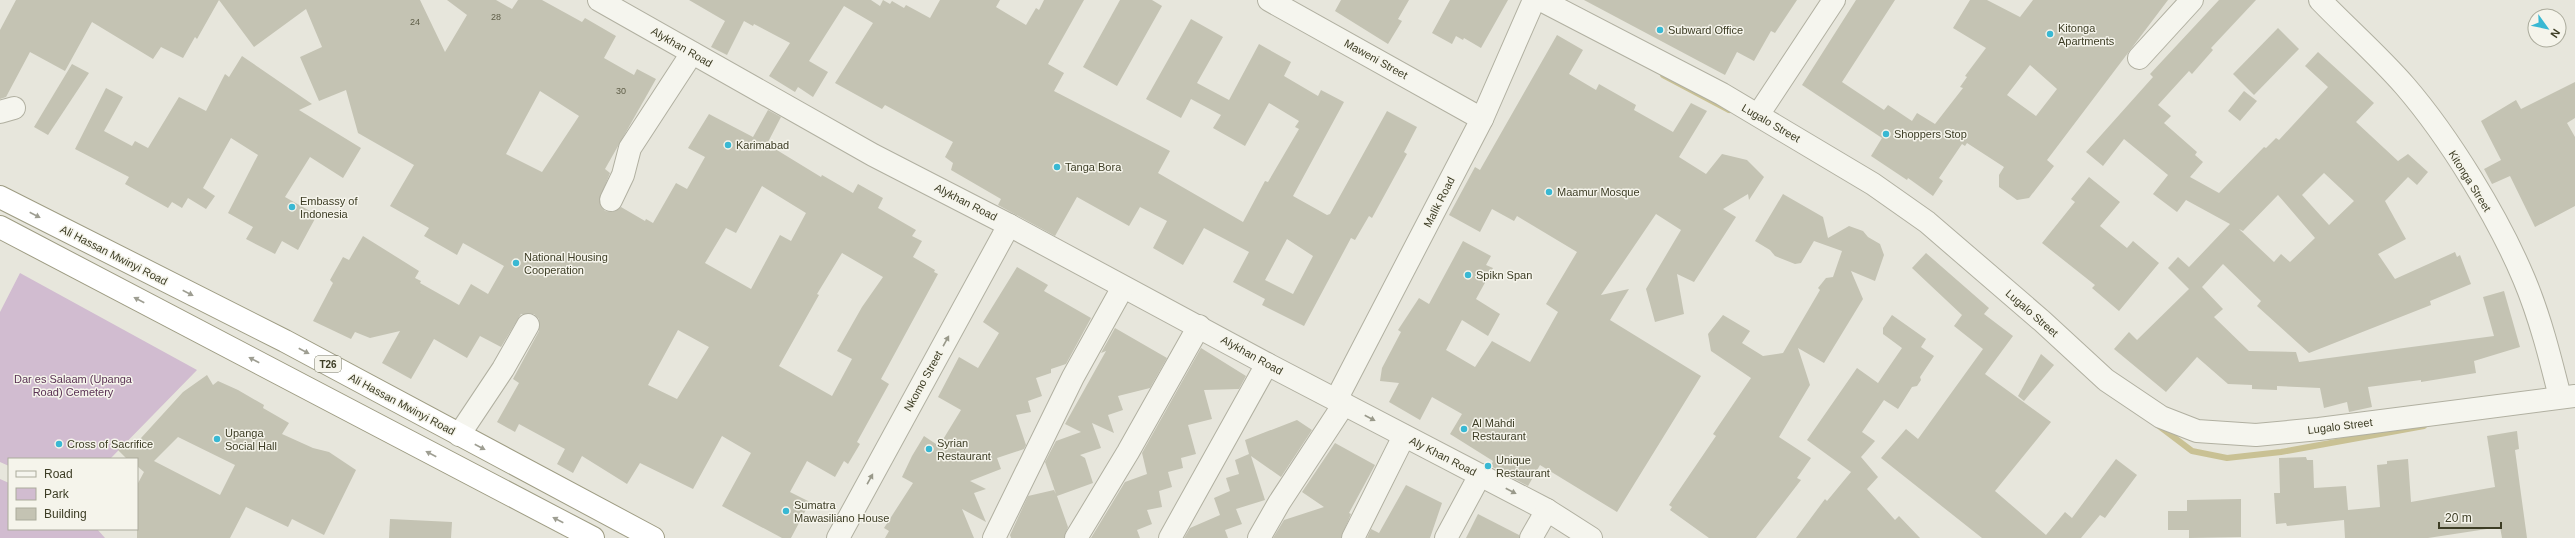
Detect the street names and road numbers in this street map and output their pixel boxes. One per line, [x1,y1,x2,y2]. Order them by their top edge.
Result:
street label: Alykhan Road [649,25,715,69]
street label: Maweni Street [1342,37,1410,81]
street label: Lugalo Street [1740,101,1802,145]
street label: Kitonga Street [2446,148,2494,214]
street label: Malik Road [1421,175,1457,229]
street label: Alykhan Road [933,181,999,223]
street label: Ali Hassan Mwinyi Road [58,223,170,287]
street label: Lugalo Street [2003,287,2061,339]
street label: Alykhan Road [1219,333,1285,377]
street label: Nkomo Street [901,349,945,413]
road number: T26 [315,356,341,372]
street label: Ali Hassan Mwinyi Road [347,371,457,437]
street label: Lugalo Street [2307,416,2373,436]
street label: Aly Khan Road [1408,434,1478,478]

